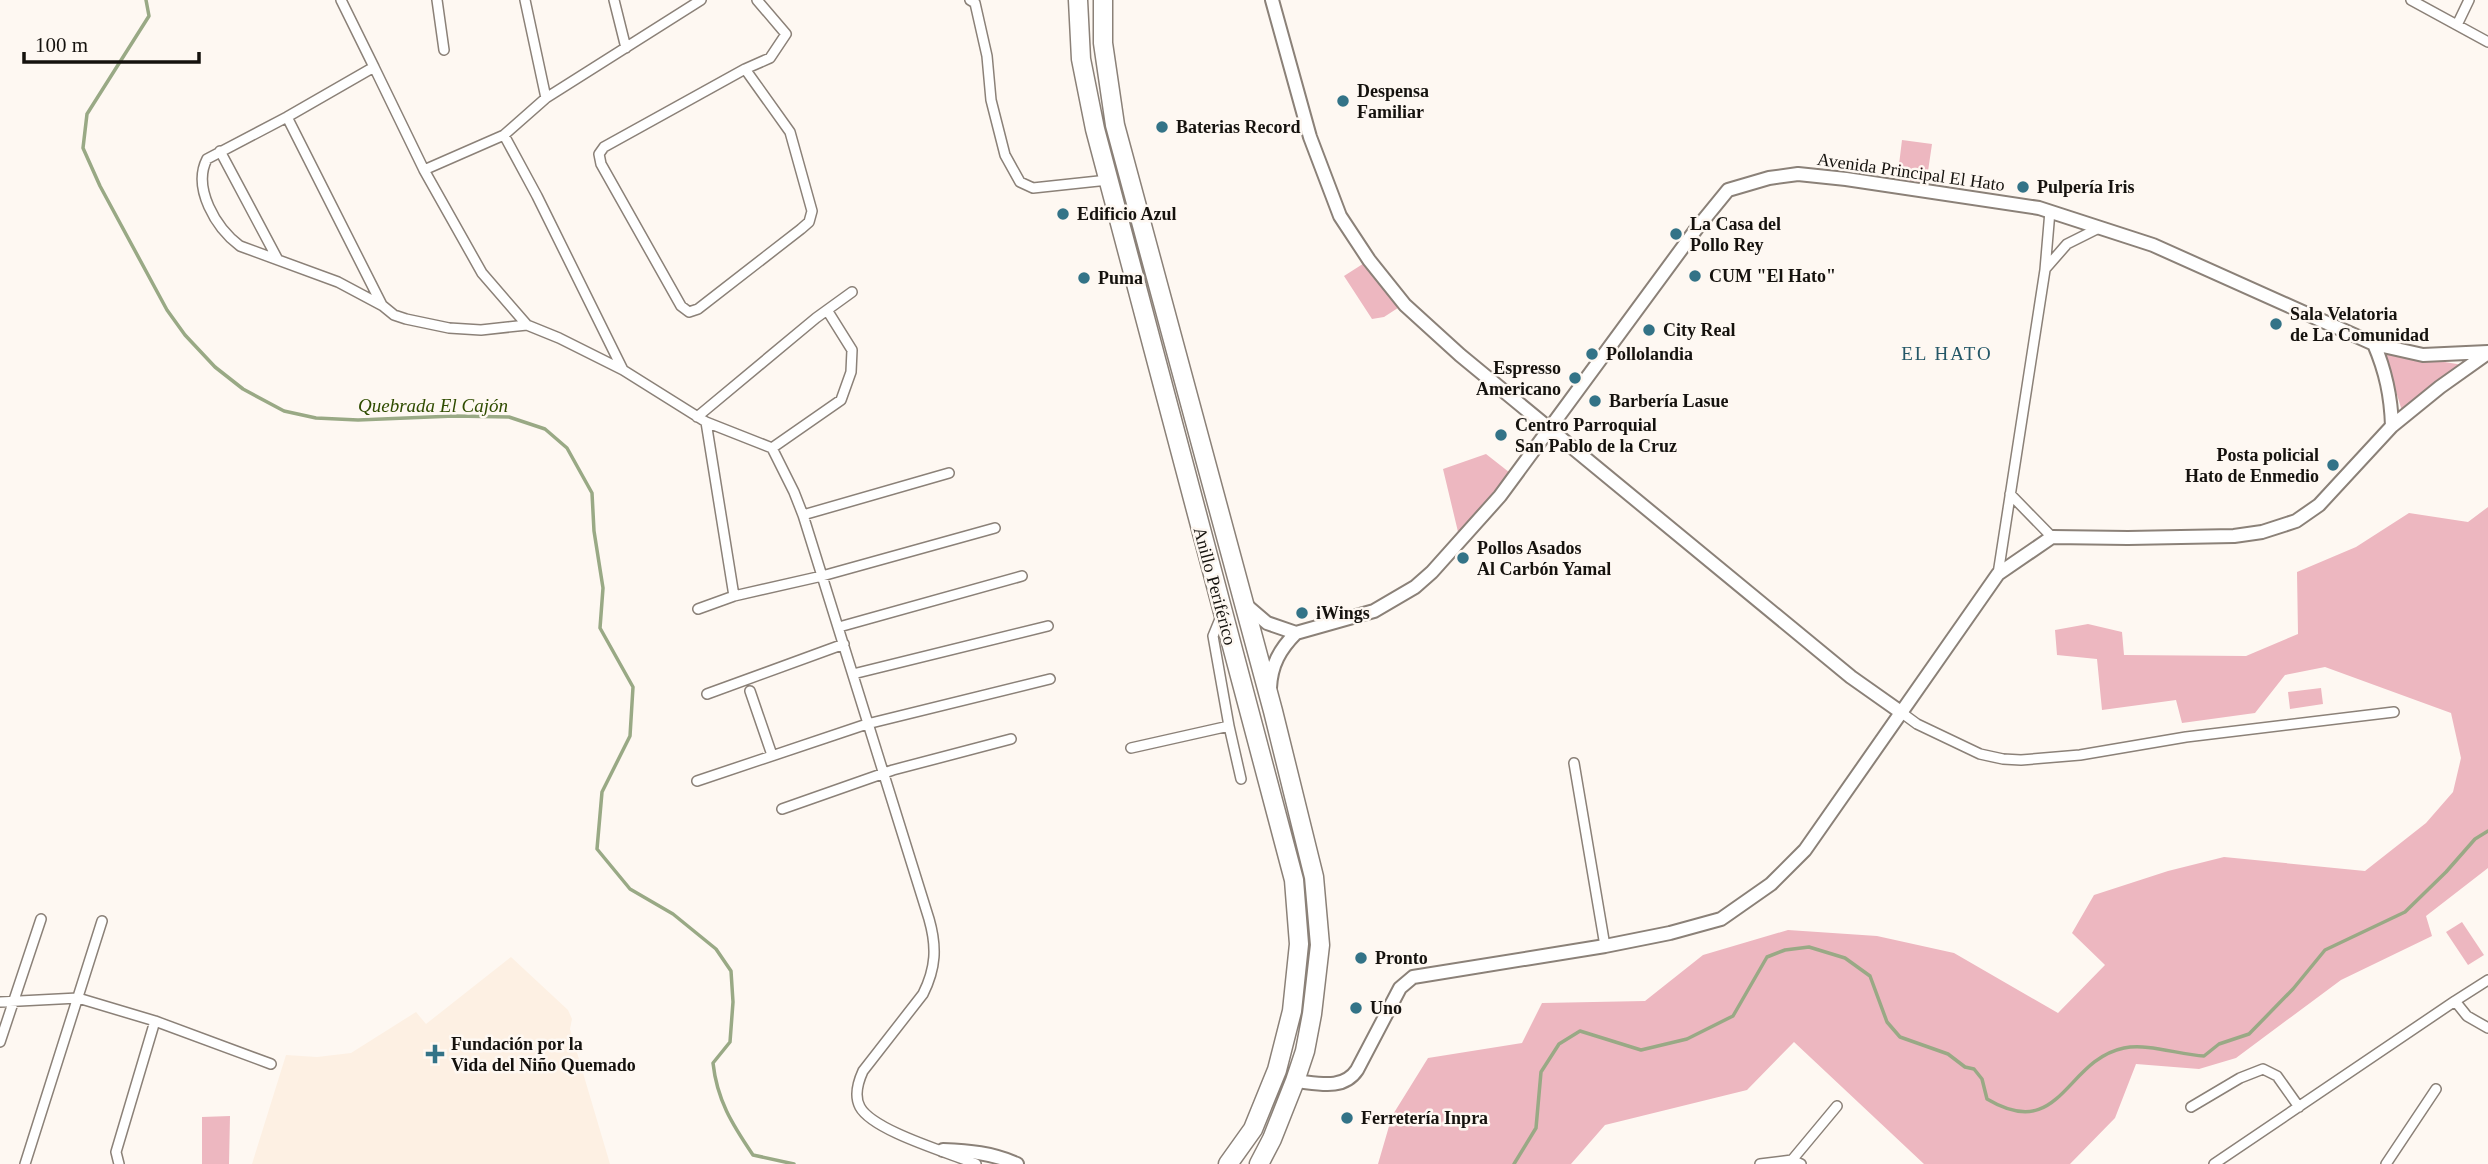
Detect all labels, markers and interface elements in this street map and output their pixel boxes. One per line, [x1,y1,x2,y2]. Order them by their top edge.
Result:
scale bar [24,21,200,65]
text: 100 m [35,33,88,57]
place label: Despensa Familiar [1357,81,1429,122]
marker: Despensa Familiar [1335,93,1351,109]
place label: Baterias Record [1176,117,1300,137]
marker: Baterias Record [1154,119,1170,135]
street label: Avenida Principal El Hato [1816,149,2006,195]
place label: Pulpería Iris [2037,177,2135,197]
marker: Pulpería Iris [2015,179,2031,195]
place label: Edificio Azul [1077,204,1177,224]
marker: Edificio Azul [1055,206,1071,222]
place label: La Casa del Pollo Rey [1690,214,1781,255]
marker: La Casa del Pollo Rey [1668,226,1684,242]
place label: CUM "El Hato" [1709,266,1836,286]
place label: Puma [1098,268,1143,288]
marker: CUM "El Hato" [1687,268,1703,284]
marker: Puma [1076,270,1092,286]
place label: Sala Velatoria de La Comunidad [2290,304,2429,345]
marker: Sala Velatoria de La Comunidad [2268,316,2284,332]
place label: City Real [1663,320,1735,340]
marker: City Real [1641,322,1657,338]
district label: EL HATO [1901,343,1993,364]
place label: Pollolandia [1606,344,1693,364]
marker: Pollolandia [1584,346,1600,362]
place label: Espresso Americano [1476,358,1561,399]
marker: Espresso Americano [1567,370,1583,386]
place label: Barbería Lasue [1609,391,1729,411]
marker: Barbería Lasue [1587,393,1603,409]
water label: Quebrada El Cajón [358,395,508,416]
place label: Centro Parroquial San Pablo de la Cruz [1515,415,1677,456]
marker: Centro Parroquial San Pablo de la Cruz [1493,427,1509,443]
place label: Posta policial Hato de Enmedio [2185,445,2319,486]
marker: Posta policial Hato de Enmedio [2325,457,2341,473]
street label: Anillo Periférico [1190,525,1240,647]
place label: Pollos Asados Al Carbón Yamal [1477,538,1611,579]
marker: Pollos Asados Al Carbón Yamal [1455,550,1471,566]
place label: iWings [1316,603,1370,623]
marker: iWings [1294,605,1310,621]
place label: Pronto [1375,948,1428,968]
marker: Pronto [1353,950,1369,966]
place label: Uno [1370,998,1402,1018]
marker: Uno [1348,1000,1364,1016]
place label: Fundación por la Vida del Niño Quemado [451,1034,636,1075]
marker: Fundación por la Vida del Niño Quemado [425,1044,445,1064]
place label: Ferretería Inpra [1361,1108,1488,1128]
marker: Ferretería Inpra [1339,1110,1355,1126]

